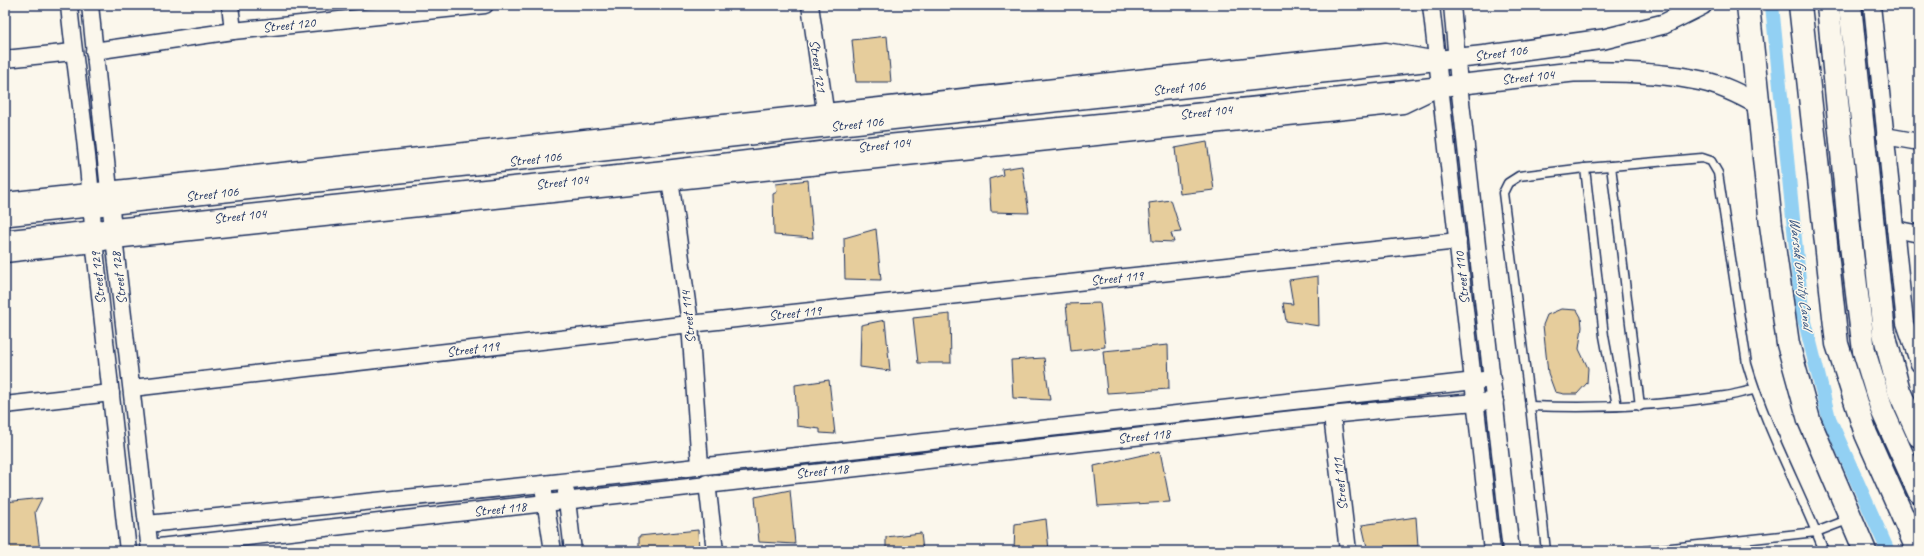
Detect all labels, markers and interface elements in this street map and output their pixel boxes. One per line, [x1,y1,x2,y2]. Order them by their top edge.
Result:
street label: Street 120 [262,14,318,36]
street label: Street 121 [806,39,830,94]
street label: Street 106 [1474,41,1529,65]
street label: Street 104 [1501,66,1557,88]
street label: Street 106 [1152,77,1207,99]
street label: Street 104 [1179,101,1235,123]
street label: Street 106 [830,113,885,135]
street label: Street 104 [857,134,913,156]
street label: Street 106 [508,148,563,170]
street label: Street 104 [535,171,591,193]
street label: Street 106 [185,183,240,205]
street label: Street 104 [213,205,269,227]
water label: Warsak Gravity Canal [1785,216,1818,335]
street label: Street 129 [87,249,109,305]
street label: Street 128 [107,249,131,305]
street label: Street 110 [1451,249,1473,305]
street label: Street 119 [1090,267,1146,289]
street label: Street 114 [677,288,699,344]
street label: Street 119 [768,302,824,324]
street label: Street 119 [446,337,502,361]
street label: Street 118 [1117,425,1173,447]
street label: Street 111 [1329,456,1351,511]
street label: Street 118 [795,460,851,482]
street label: Street 118 [473,498,529,520]

